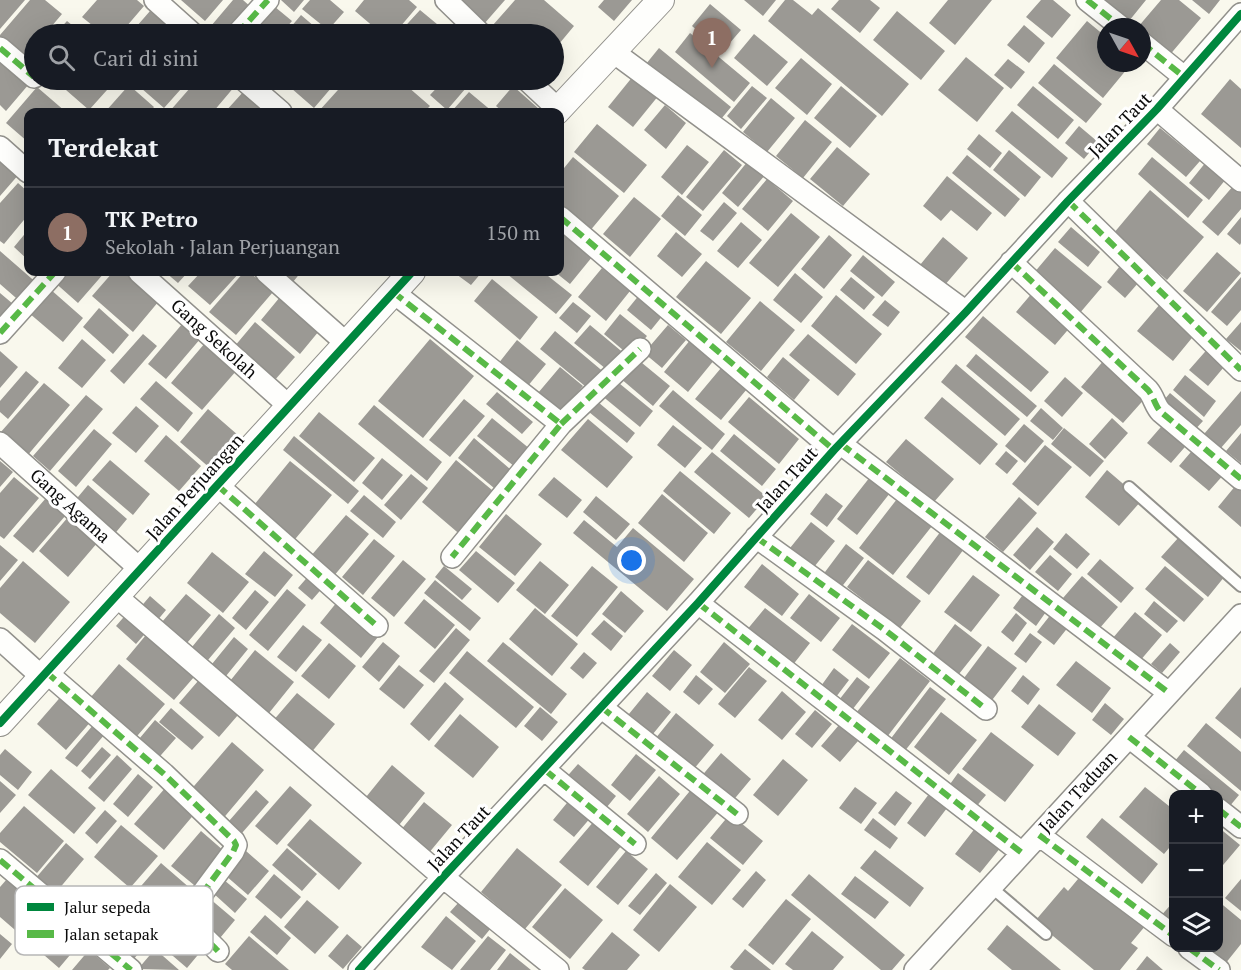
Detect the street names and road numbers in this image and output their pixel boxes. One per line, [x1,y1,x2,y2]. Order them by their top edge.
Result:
street label: Jalan Taut [1082,86,1156,162]
street label: Gang Sekolah [166,293,263,384]
street label: Jalan Perjuangan [140,428,249,545]
street label: Jalan Taut [750,441,823,518]
street label: Gang Agama [25,463,116,548]
street label: Jalan Taduan [1033,745,1122,838]
street label: Jalan Taut [422,799,495,875]

